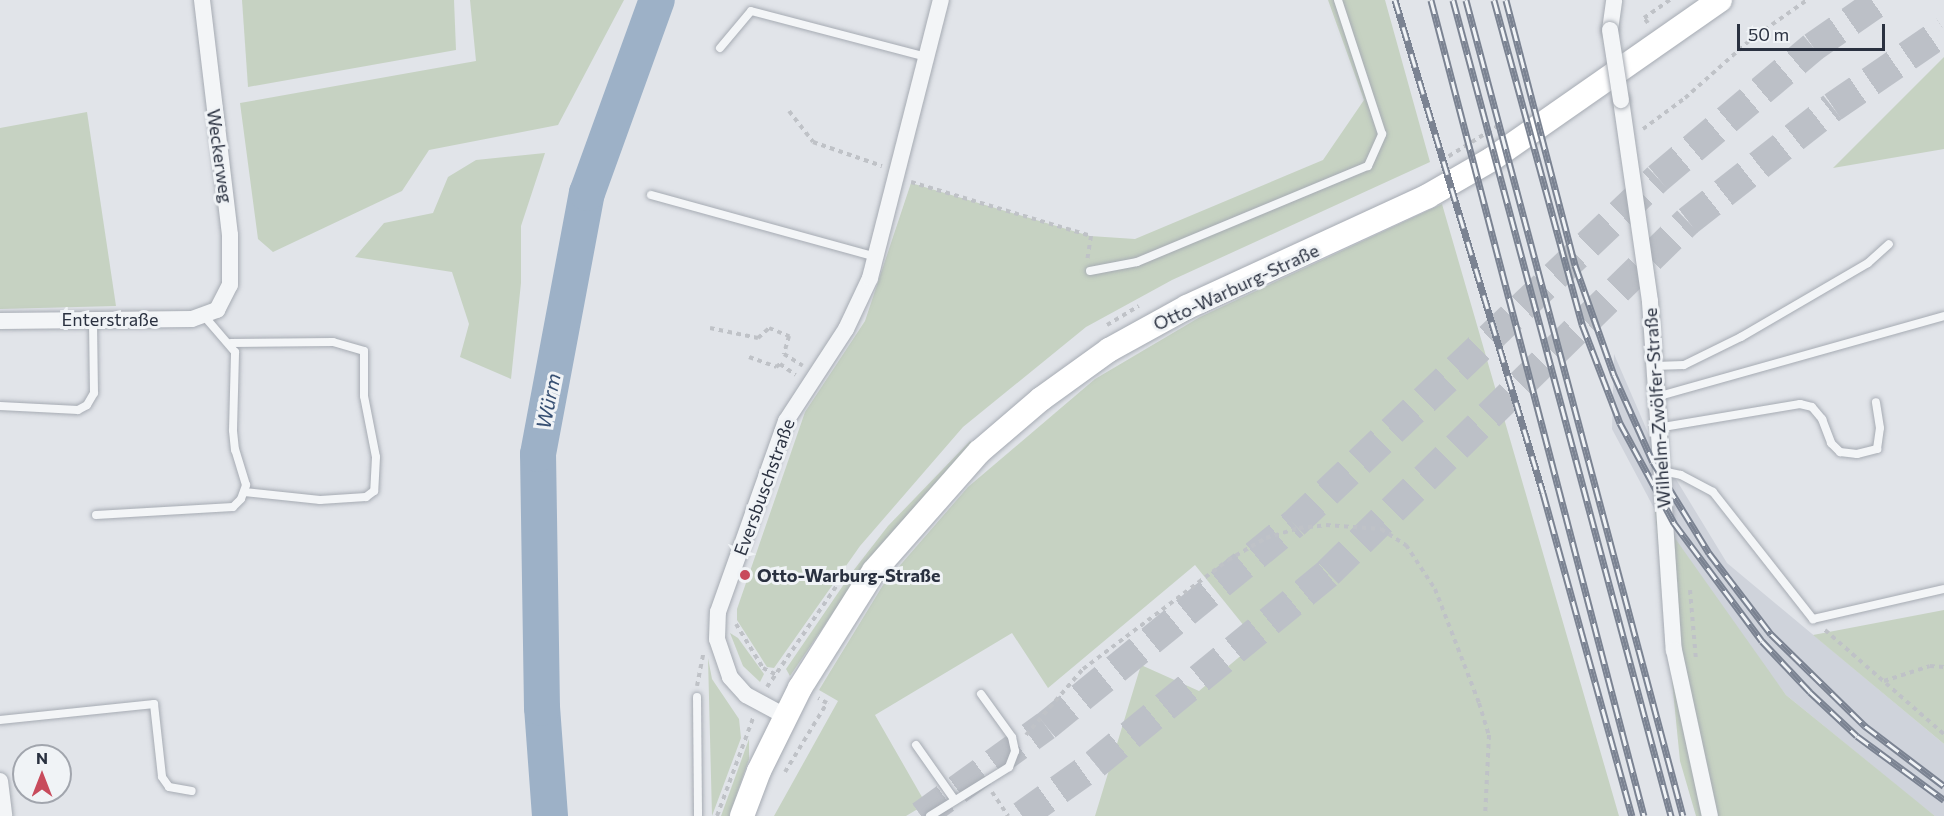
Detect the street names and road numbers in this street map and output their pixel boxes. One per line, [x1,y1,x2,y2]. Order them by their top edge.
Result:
street label: Weckerweg [203,108,237,204]
street label: Otto-Warburg-Straße [1150,239,1322,335]
street label: Wilhelm-Zwölfer-Straße [1639,307,1675,509]
street label: Enterstraße [62,308,158,330]
street label: Eversbuschstraße [729,415,799,559]

